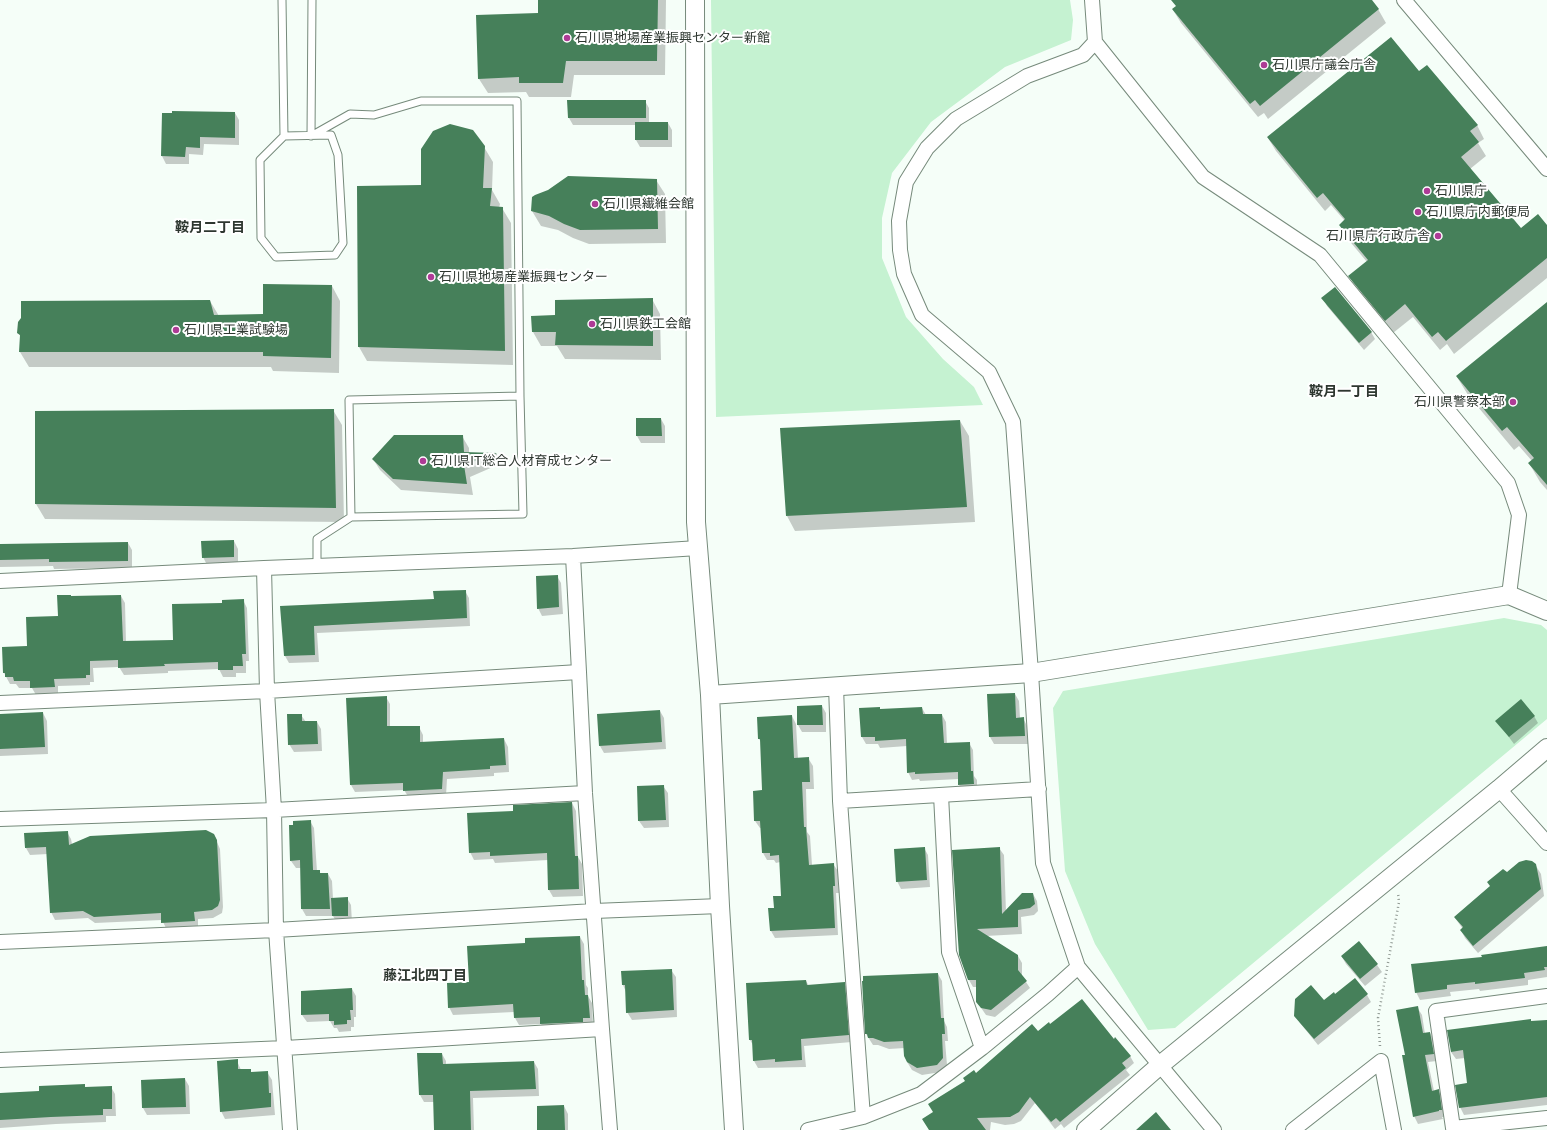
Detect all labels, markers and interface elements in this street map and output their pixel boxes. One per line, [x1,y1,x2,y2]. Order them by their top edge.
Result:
place label: 石川県地場産業振興センター新館 [575,30,770,46]
marker: 石川県地場産業振興センター新館 [562,33,572,43]
place label: 石川県庁議会庁舎 [1272,57,1376,73]
marker: 石川県庁議会庁舎 [1259,60,1269,70]
place label: 石川県庁 [1435,183,1487,199]
marker: 石川県庁 [1422,186,1432,196]
place label: 石川県繊維会館 [603,196,694,212]
marker: 石川県繊維会館 [590,199,600,209]
place label: 石川県庁内郵便局 [1426,204,1530,220]
marker: 石川県庁内郵便局 [1413,207,1423,217]
district label: 鞍月二丁目 [175,220,245,236]
place label: 石川県庁行政庁舎 [1326,228,1430,244]
marker: 石川県庁行政庁舎 [1433,231,1443,241]
place label: 石川県地場産業振興センター [439,269,608,285]
marker: 石川県地場産業振興センター [426,272,436,282]
place label: 石川県鉄工会館 [600,316,691,332]
marker: 石川県鉄工会館 [587,319,597,329]
place label: 石川県工業試験場 [184,322,288,338]
marker: 石川県工業試験場 [171,325,181,335]
district label: 鞍月一丁目 [1309,384,1379,400]
place label: 石川県警察本部 [1414,394,1505,410]
marker: 石川県警察本部 [1508,397,1518,407]
place label: 石川県IT総合人材育成センター [431,453,612,469]
marker: 石川県IT総合人材育成センター [418,456,428,466]
district label: 藤江北四丁目 [383,968,467,984]

